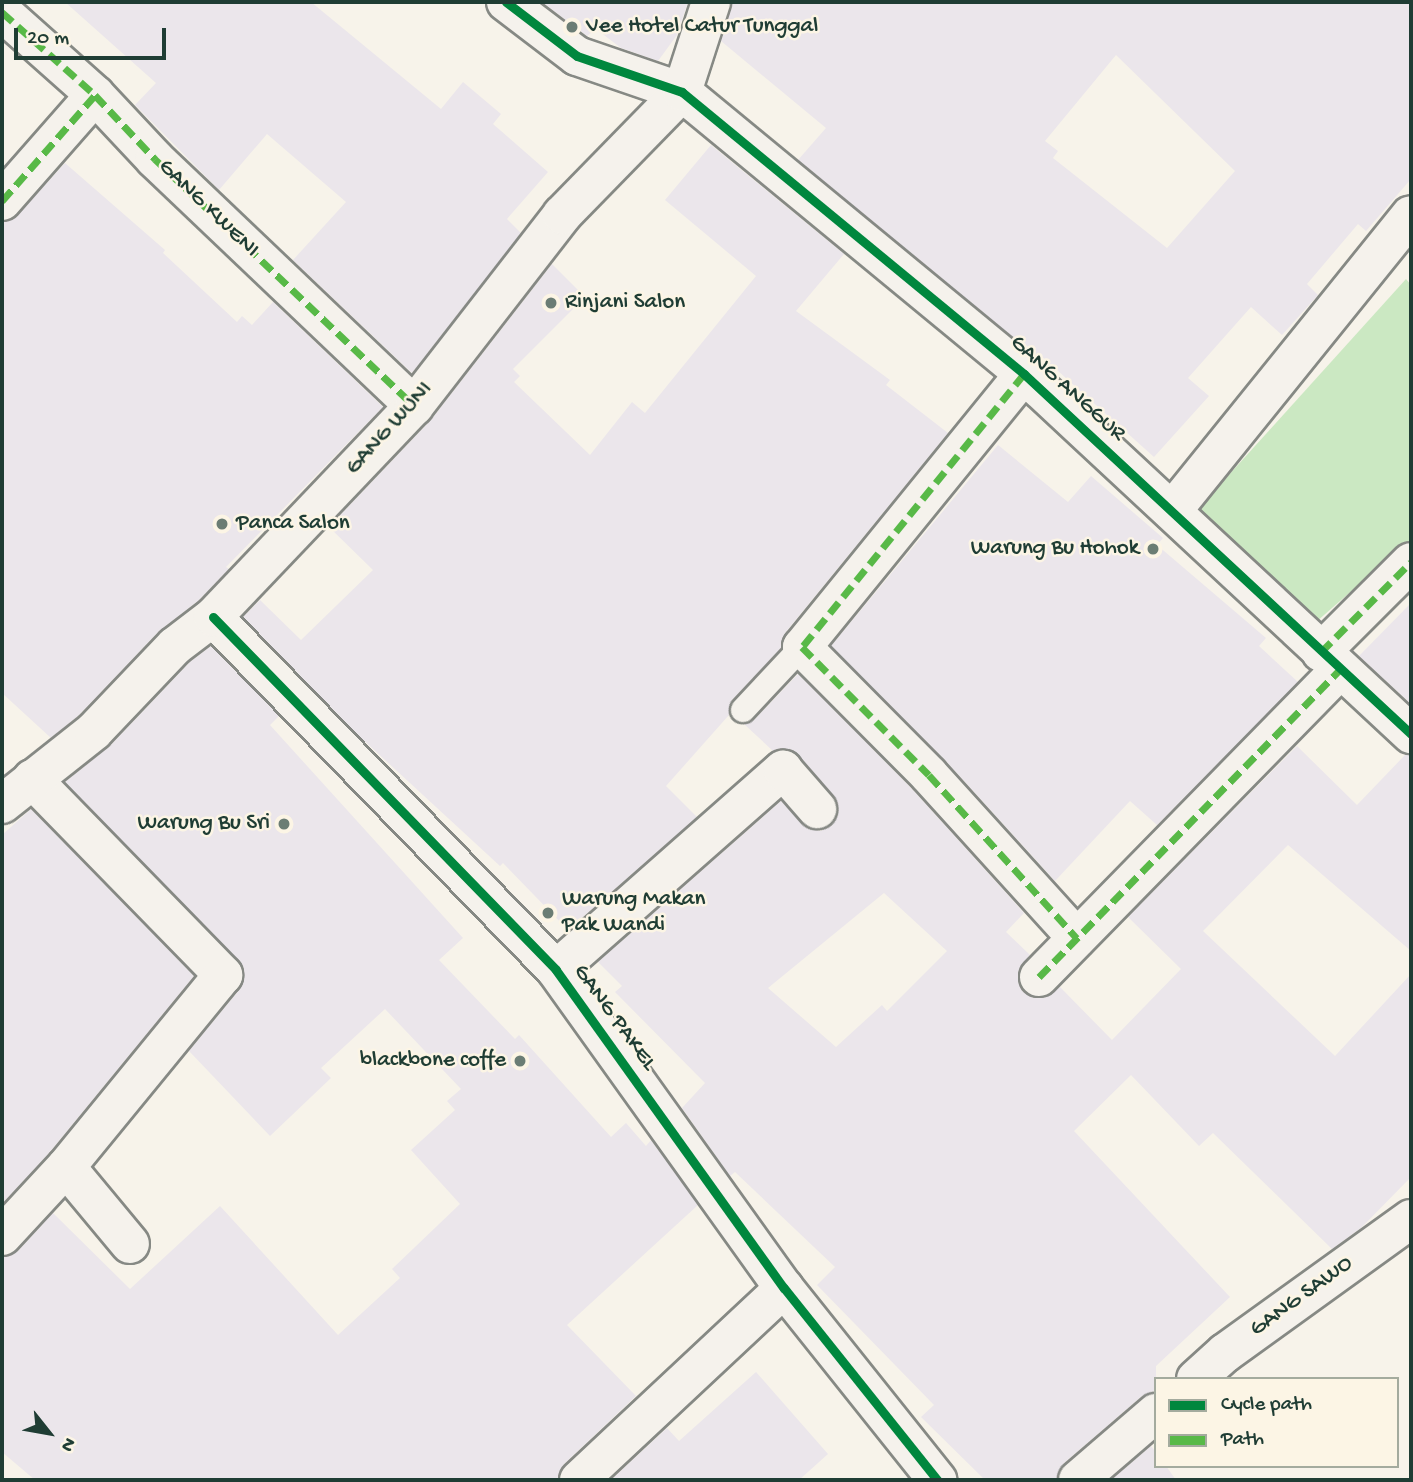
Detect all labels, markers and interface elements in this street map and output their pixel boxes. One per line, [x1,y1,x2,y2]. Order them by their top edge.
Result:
place label: Vee Hotel Catur Tunggal [586,13,818,41]
scale bar [18,14,170,58]
marker: Vee Hotel Catur Tunggal [564,19,580,35]
text: 20 m [27,27,69,52]
street label: GANG KWENI [152,154,264,264]
place label: Rinjani Salon [565,289,685,317]
marker: Rinjani Salon [543,295,559,311]
street label: GANG ANGGUR [1004,330,1130,448]
street label: GANG WUNI [341,377,439,481]
place label: Panca Salon [236,510,350,538]
marker: Panca Salon [214,516,230,532]
place label: Warung Bu Hohok [971,535,1139,563]
marker: Warung Bu Hohok [1145,541,1161,557]
place label: Warung Bu Sri [137,810,270,838]
marker: Warung Bu Sri [276,816,292,832]
place label: Warung Makan Pak Wandi [562,886,705,940]
marker: Warung Makan Pak Wandi [540,905,556,921]
street label: GANG PAKEL [566,959,662,1077]
place label: blackbone coffe [360,1047,506,1075]
marker: blackbone coffe [512,1053,528,1069]
street label: GANG SAWO [1245,1250,1359,1344]
legend [1154,1377,1399,1468]
text: Cycle path [1221,1393,1312,1418]
north arrow [14,1398,84,1468]
text: Path [1221,1428,1264,1453]
text: N [54,1433,80,1455]

